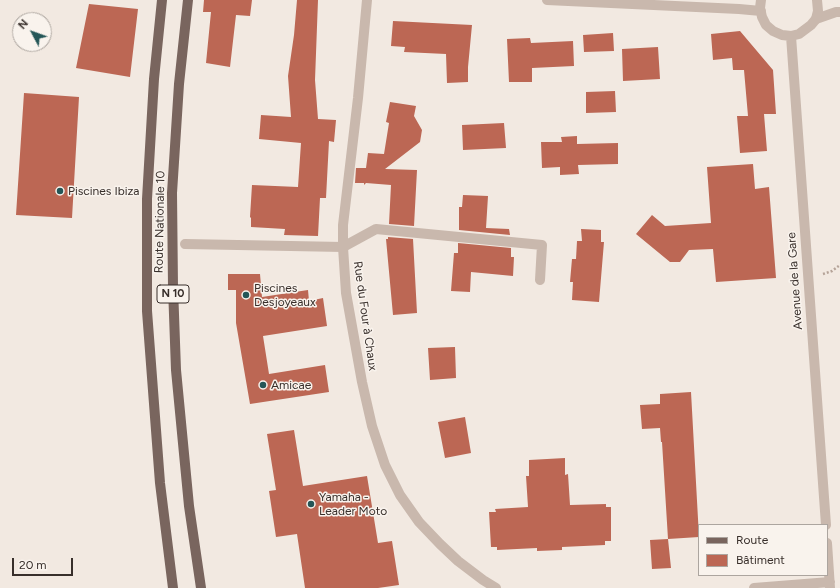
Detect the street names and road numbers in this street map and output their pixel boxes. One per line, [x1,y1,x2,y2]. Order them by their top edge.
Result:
street label: Route Nationale 10 [152,171,168,273]
street label: Avenue de la Gare [784,232,806,330]
street label: Rue du Four à Chaux [350,260,380,372]
road number: N 10 [157,285,189,303]

